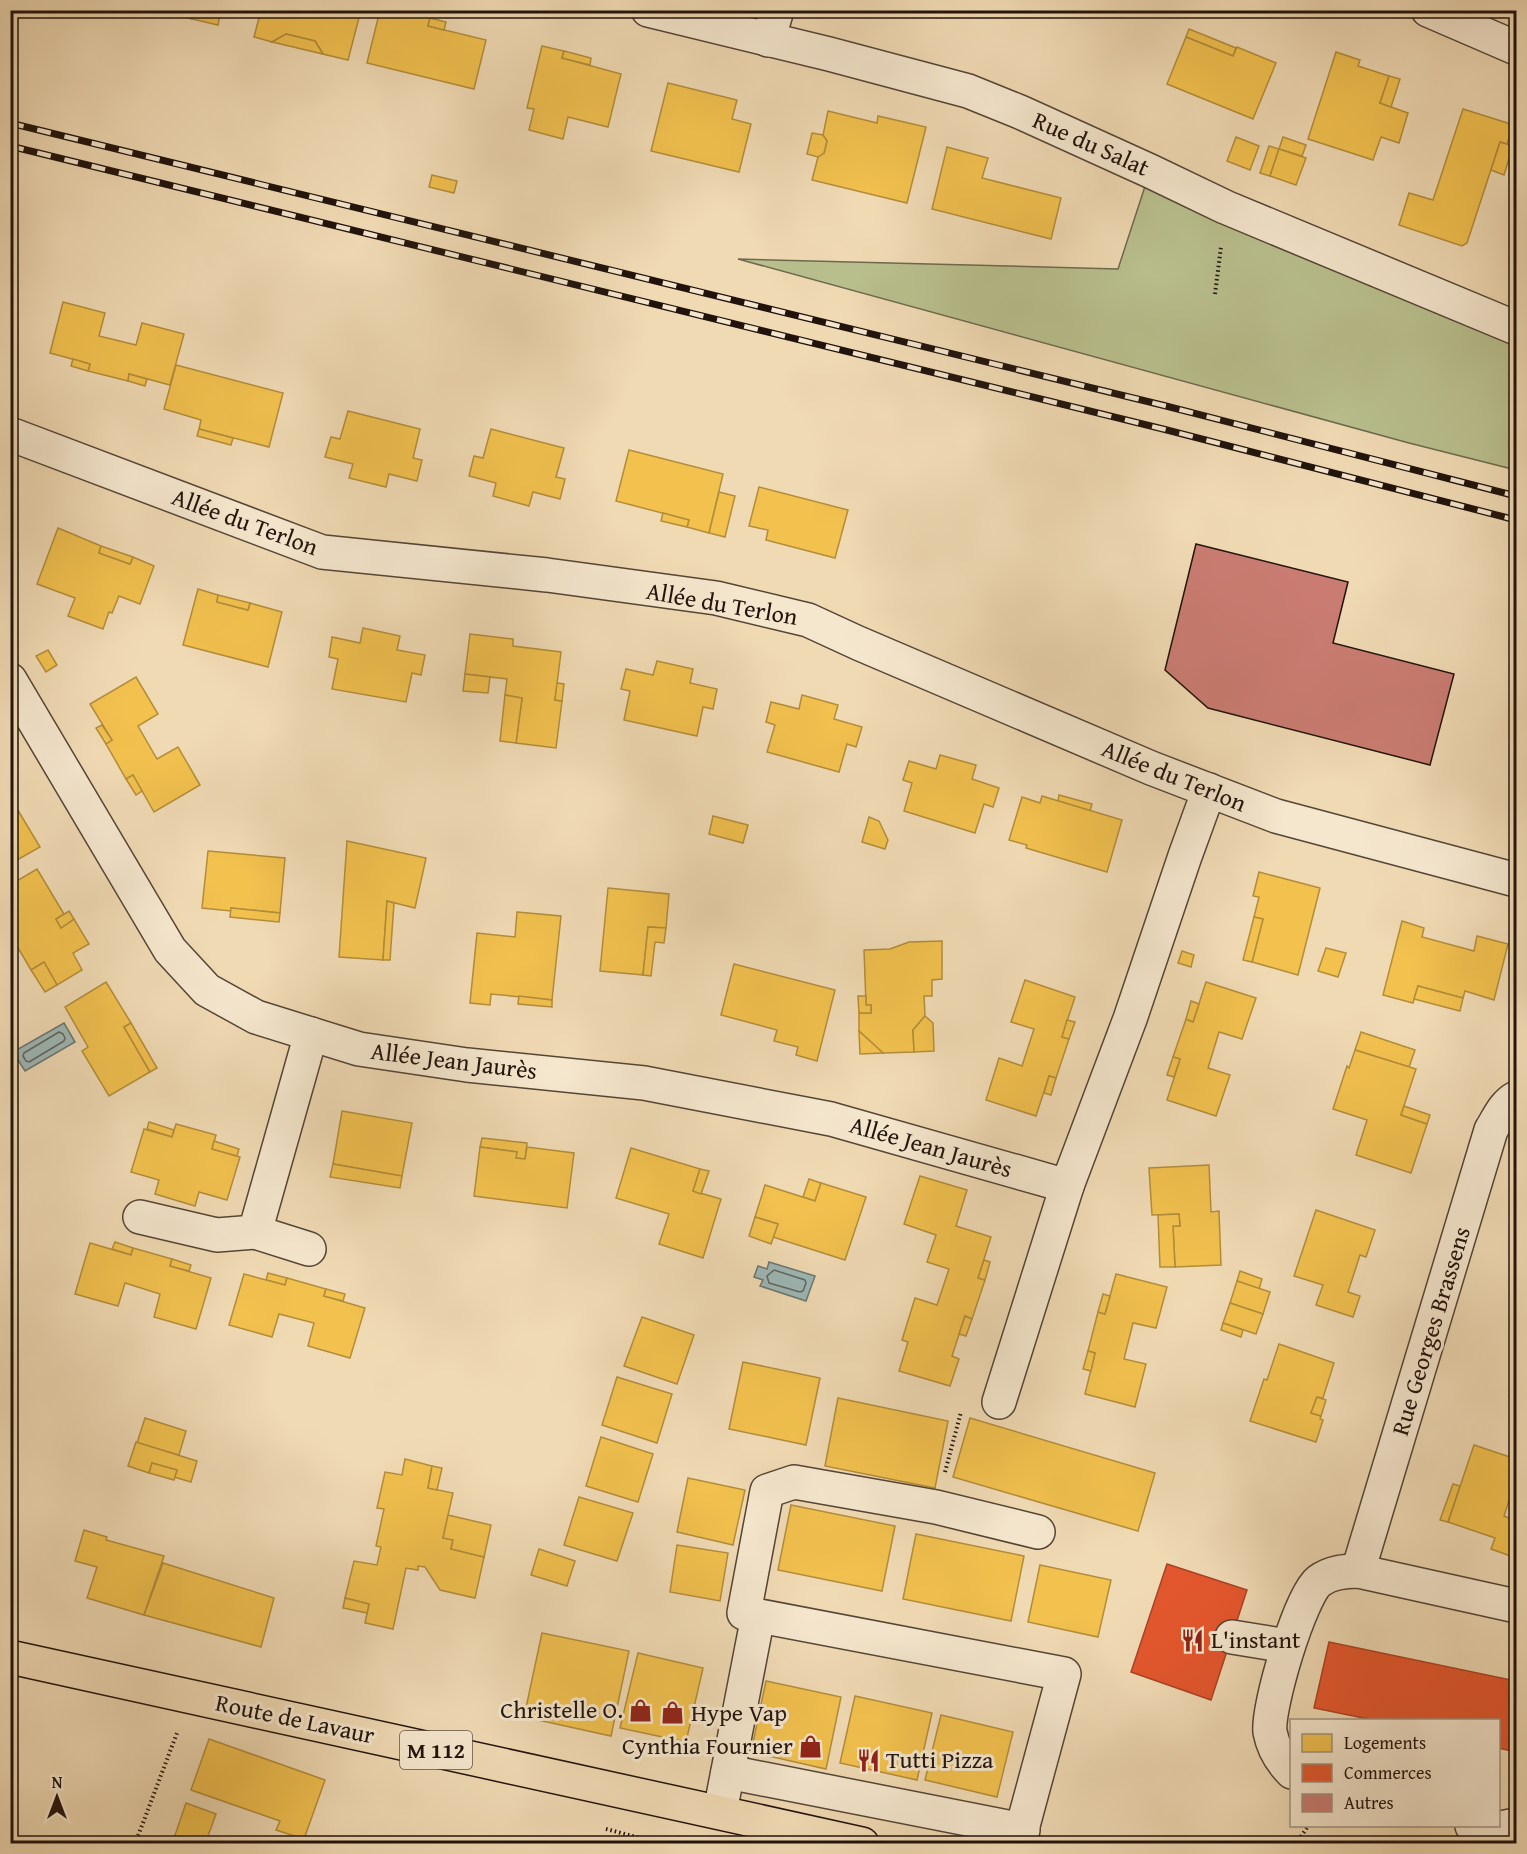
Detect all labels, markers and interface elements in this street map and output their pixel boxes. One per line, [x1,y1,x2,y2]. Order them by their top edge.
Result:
street label: Rue du Salat [1027,102,1155,185]
street label: Allée du Terlon [167,479,324,564]
street label: Allée du Terlon [644,573,801,634]
street label: Allée du Terlon [1097,731,1252,821]
street label: Allée Jean Jaurès [369,1033,539,1088]
street label: Allée Jean Jaurès [846,1107,1016,1186]
street label: Rue Georges Brassens [1382,1222,1479,1440]
place label: L'instant [1211,1622,1301,1657]
restaurant icon: L'instant [1180,1627,1206,1653]
street label: Route de Lavaur [212,1685,378,1752]
place label: Christelle O. [500,1692,623,1727]
place label: Hype Vap [691,1695,787,1730]
shop icon: Christelle O. [628,1697,654,1723]
shop icon: Hype Vap [660,1700,686,1726]
legend [1290,1719,1500,1827]
place label: Cynthia Fournier [622,1728,793,1763]
text: Logements [1344,1729,1426,1756]
road number: M 112 [400,1731,472,1769]
shop icon: Cynthia Fournier [798,1733,824,1759]
place label: Tutti Pizza [886,1742,994,1777]
restaurant icon: Tutti Pizza [855,1747,881,1773]
text: Commerces [1344,1759,1432,1786]
north arrow [27,1767,87,1827]
text: N [52,1770,63,1794]
text: Autres [1344,1789,1394,1816]

